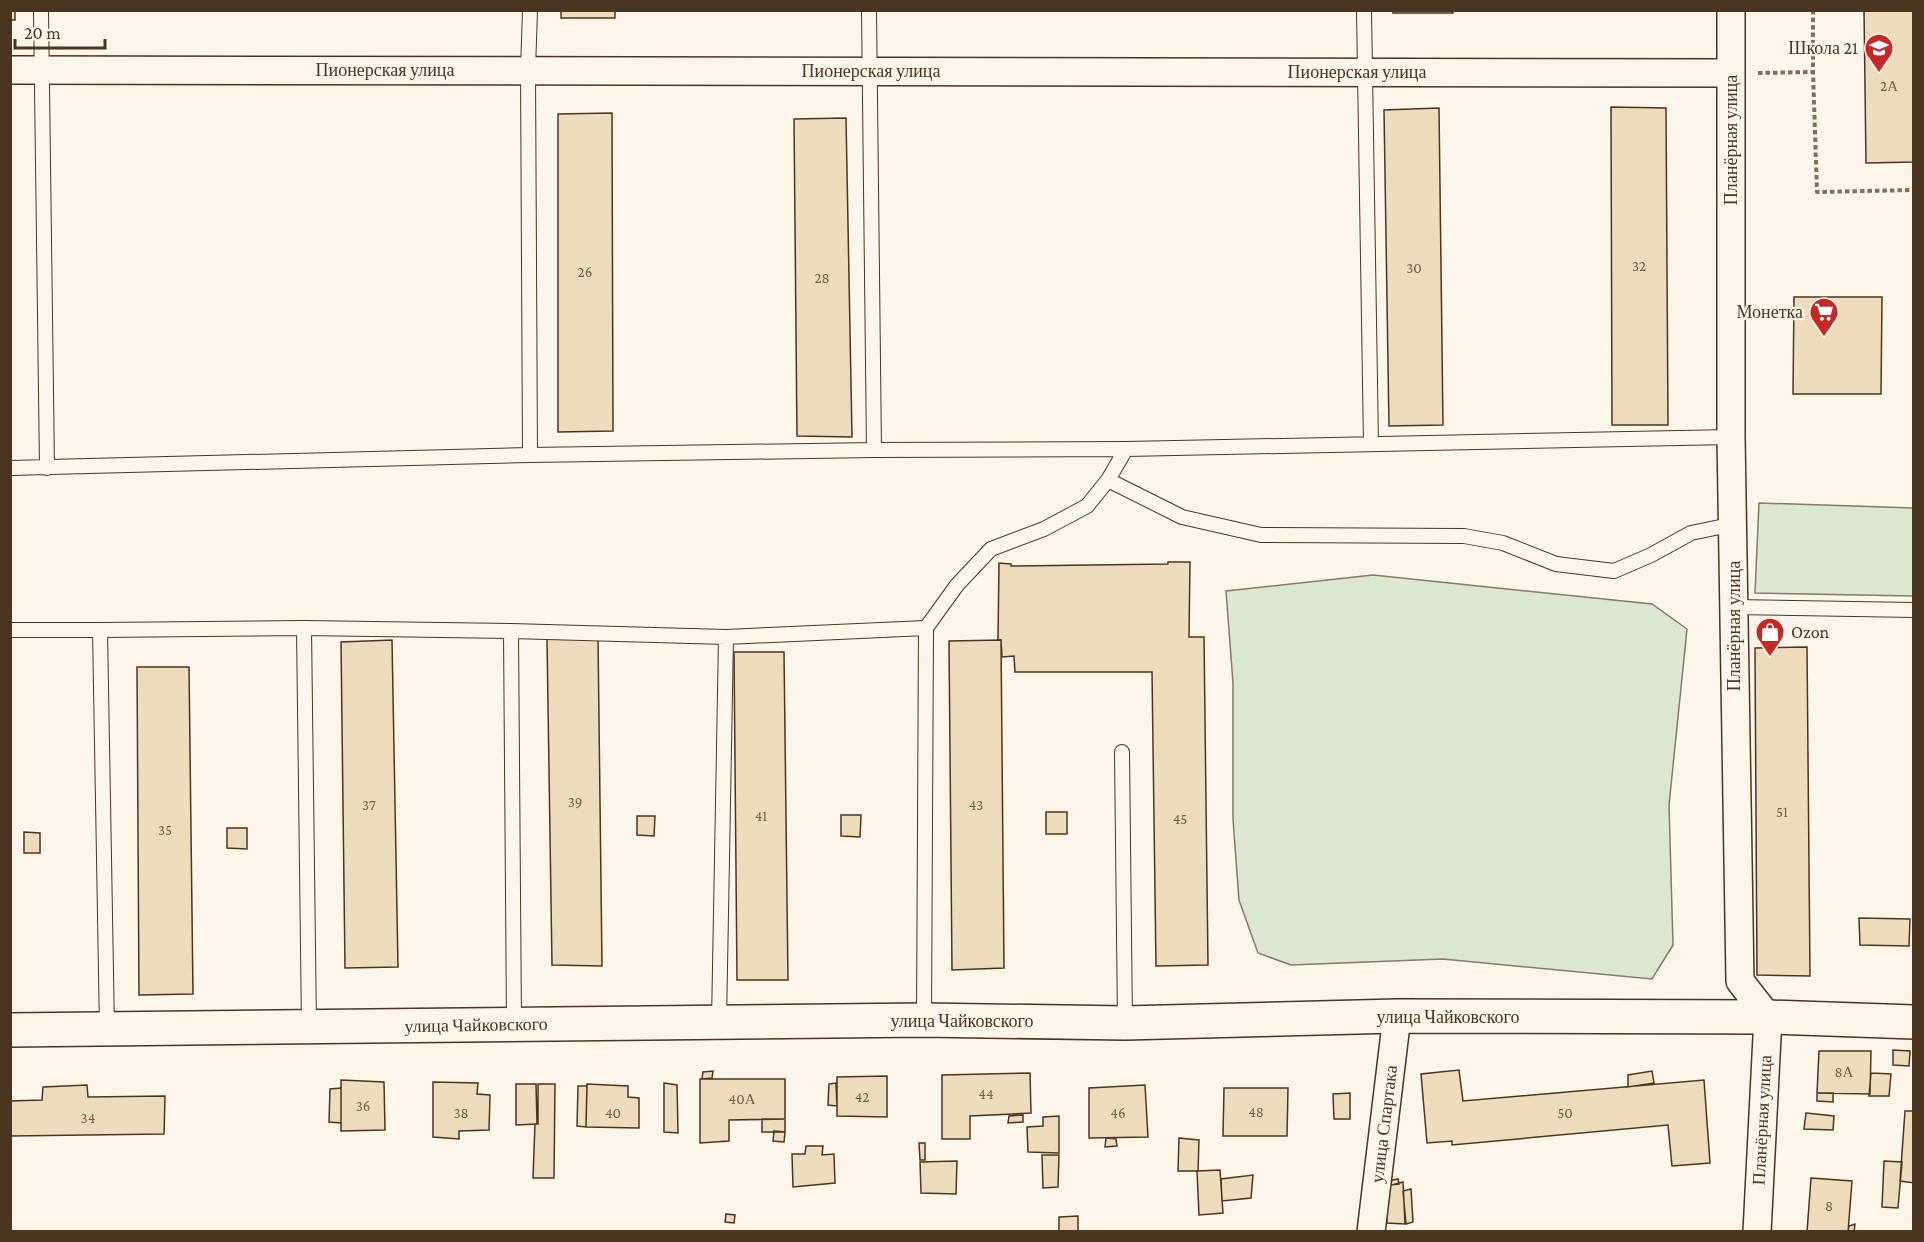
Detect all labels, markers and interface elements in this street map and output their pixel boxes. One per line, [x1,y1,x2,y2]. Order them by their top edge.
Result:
scale bar [15,12,105,50]
text: 20 m [24,23,61,43]
school or university icon: Школа 21 [1863,32,1895,74]
place label: Школа 21 [1788,38,1858,58]
street label: Пионерская улица [316,60,454,80]
street label: Пионерская улица [802,61,940,81]
street label: Пионерская улица [1288,62,1426,82]
street label: Планёрная улица [1721,75,1741,205]
house number: 2А [1880,78,1898,94]
house number: 32 [1632,258,1646,274]
house number: 30 [1406,260,1422,276]
house number: 26 [578,264,592,280]
house number: 28 [814,270,830,286]
supermarket icon: Монетка [1808,296,1840,338]
place label: Монетка [1736,302,1803,322]
street label: Планёрная улица [1724,561,1744,691]
shop icon: Ozon [1754,616,1786,658]
place label: Ozon [1791,622,1830,642]
house number: 39 [568,794,582,810]
house number: 37 [362,797,376,813]
house number: 43 [969,797,983,813]
house number: 51 [1776,804,1788,820]
house number: 41 [755,808,767,824]
house number: 45 [1173,811,1187,827]
house number: 35 [158,822,172,838]
street label: улица Чайковского [1376,1007,1520,1027]
street label: улица Чайковского [890,1011,1034,1031]
street label: улица Чайковского [404,1014,548,1036]
street label: Планёрная улица [1749,1054,1775,1186]
street label: улица Спартака [1367,1064,1401,1184]
house number: 8А [1835,1064,1854,1080]
house number: 44 [978,1086,994,1102]
house number: 42 [855,1089,869,1105]
house number: 40А [729,1091,756,1107]
house number: 36 [356,1098,370,1114]
house number: 48 [1248,1104,1264,1120]
house number: 38 [453,1105,469,1121]
house number: 40 [605,1105,621,1121]
house number: 46 [1110,1105,1126,1121]
house number: 50 [1557,1105,1573,1121]
house number: 34 [81,1110,95,1126]
house number: 8 [1825,1198,1833,1214]

